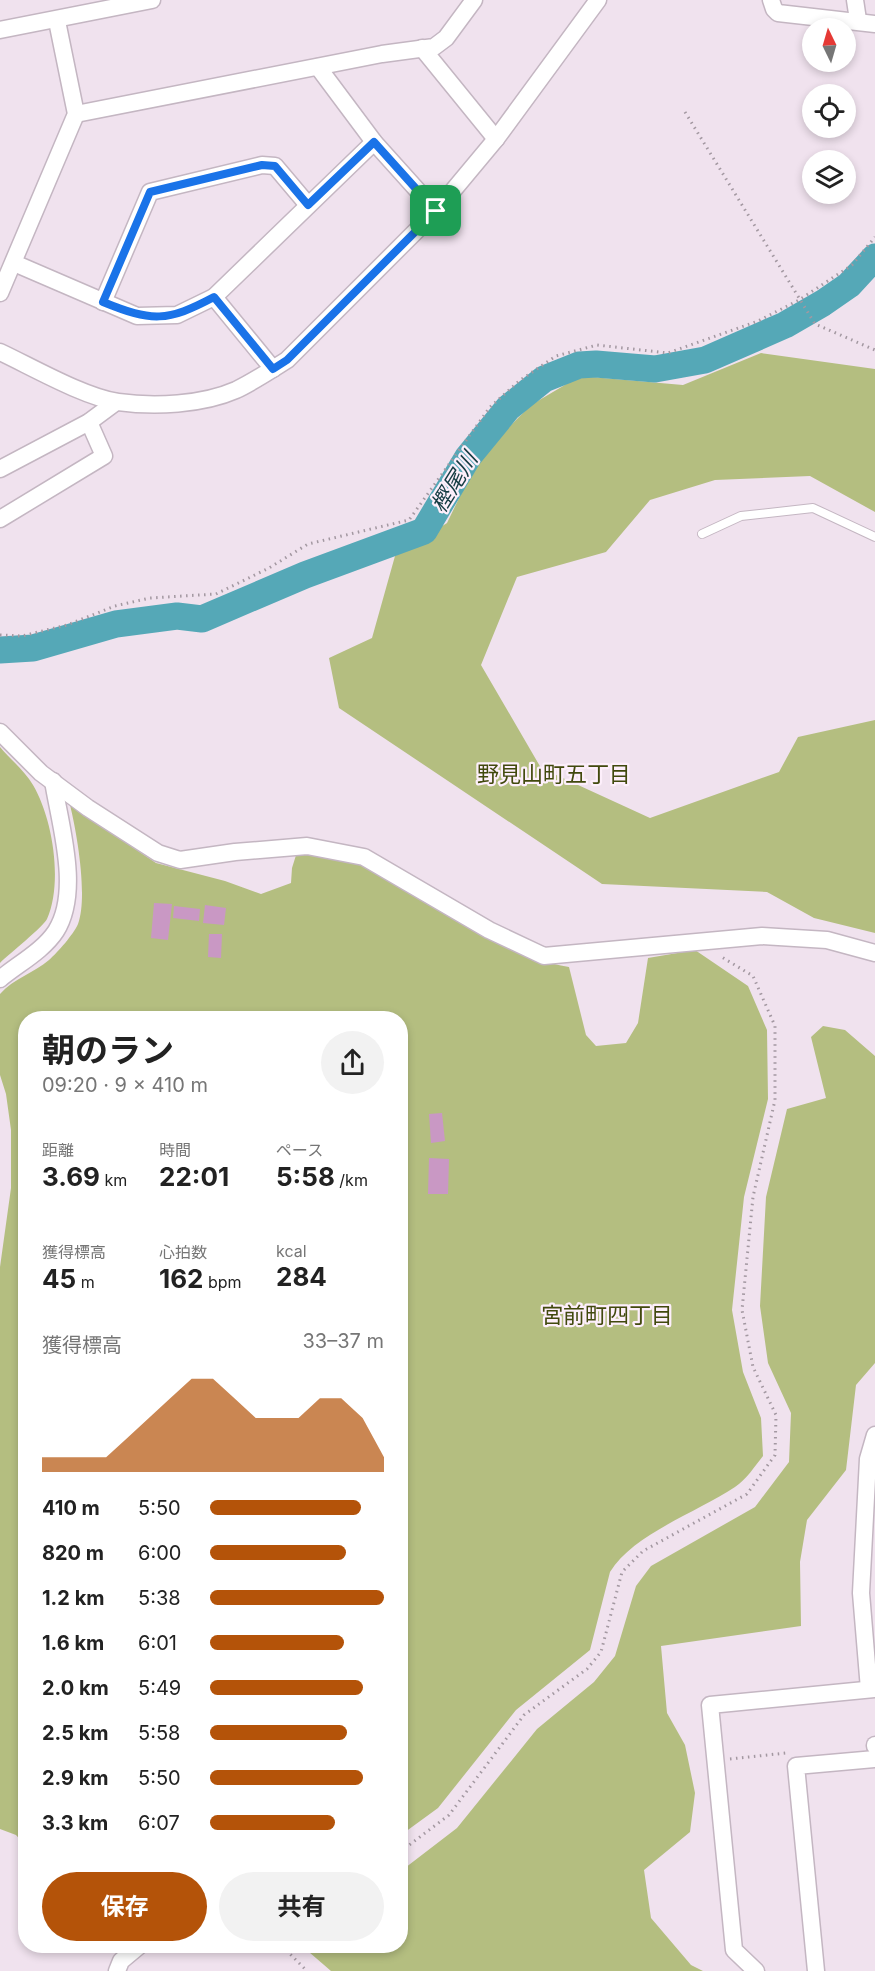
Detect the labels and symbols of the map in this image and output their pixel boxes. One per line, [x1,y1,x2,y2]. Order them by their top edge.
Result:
north arrow [802,18,856,72]
pin [410,185,461,236]
water label: 樫尾川 [425,445,484,517]
district label: 野見山町五丁目 [477,761,631,787]
district label: 宮前町四丁目 [541,1302,673,1328]

